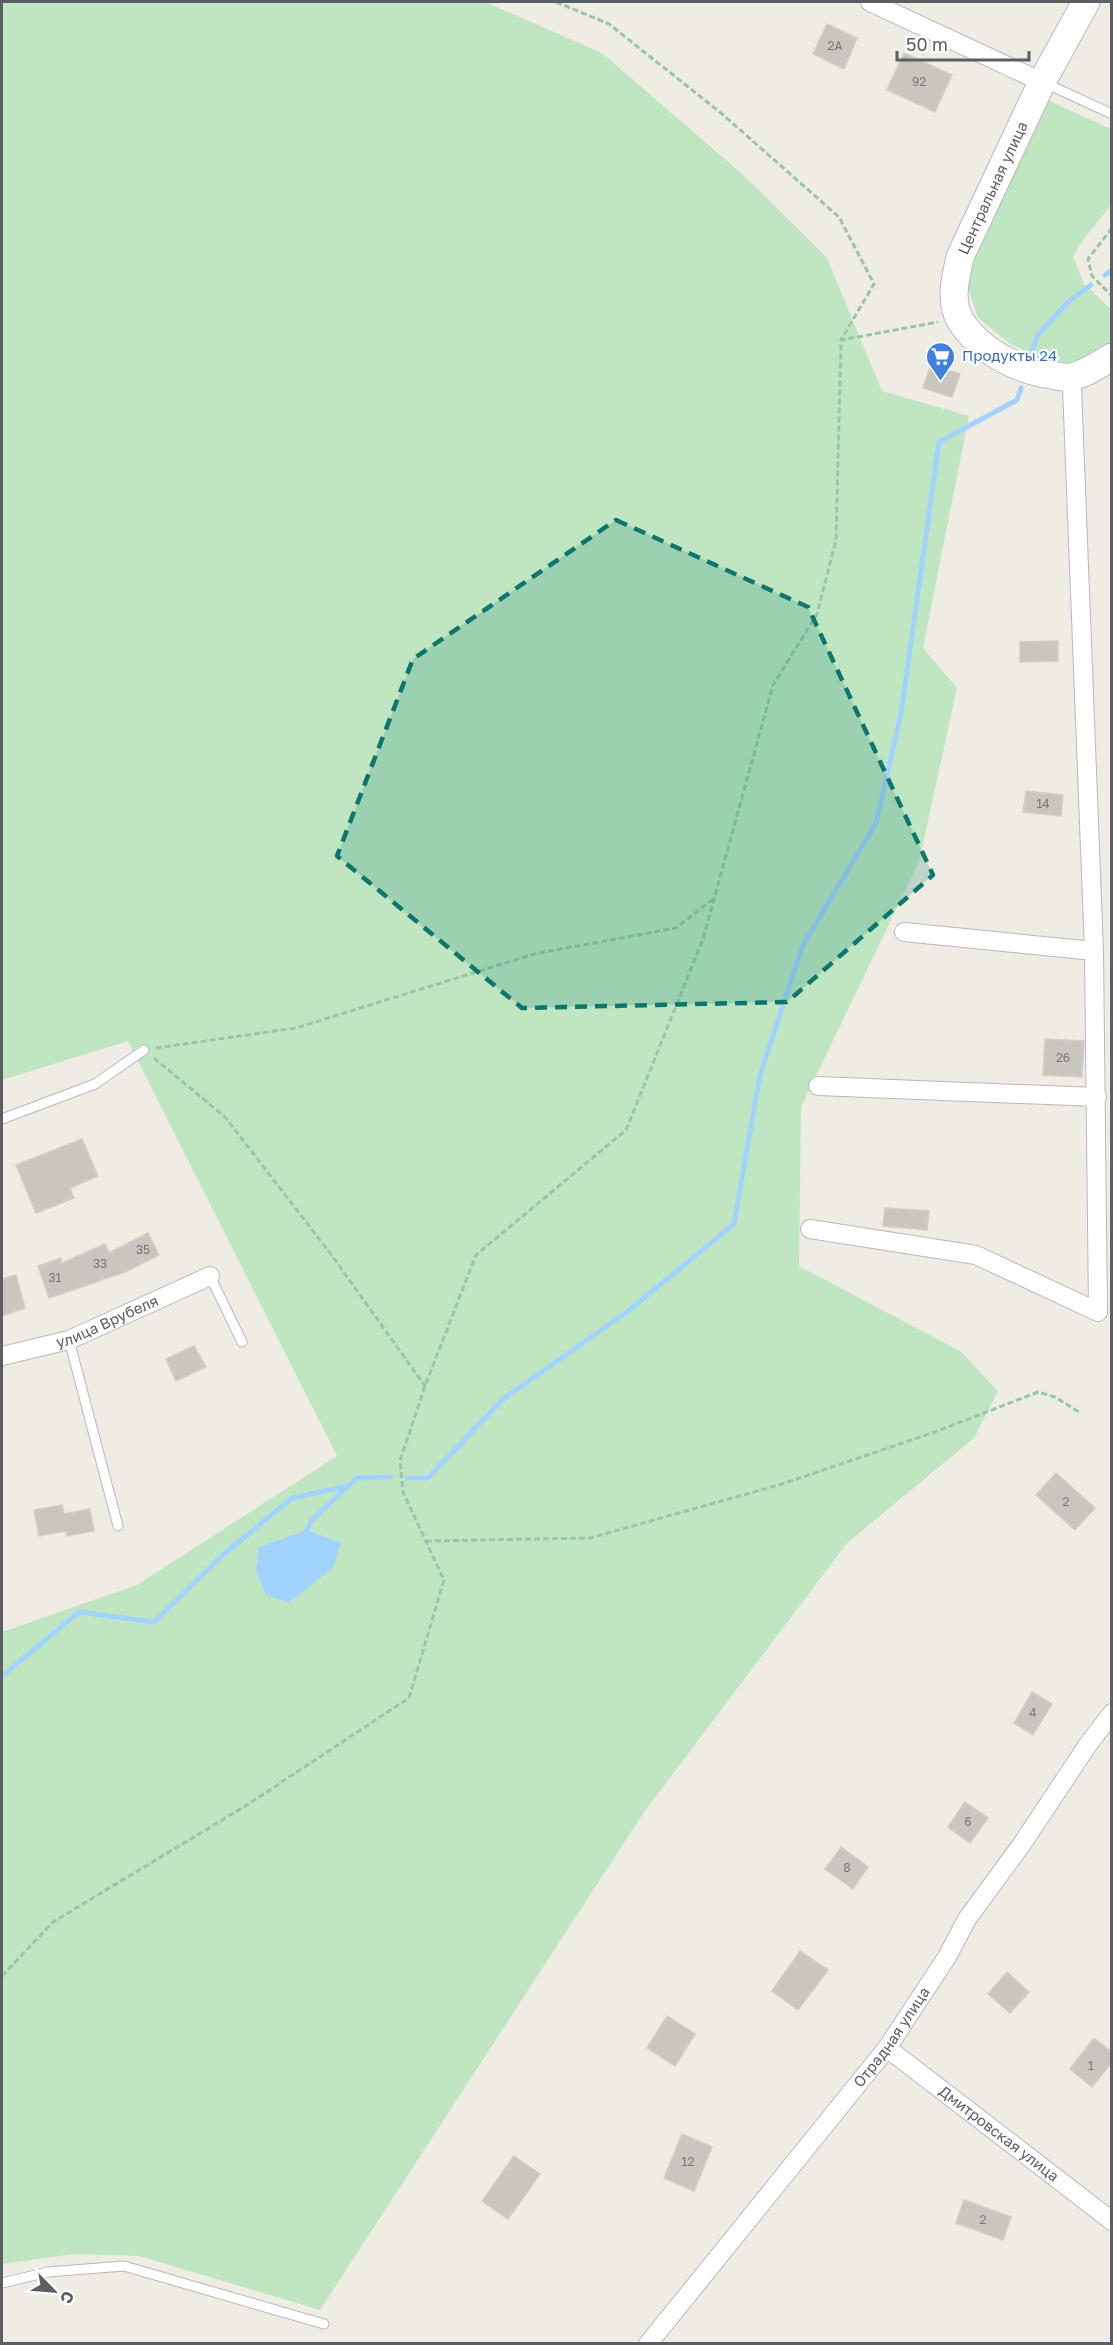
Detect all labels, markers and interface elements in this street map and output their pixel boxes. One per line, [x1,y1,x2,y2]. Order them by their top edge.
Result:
scale bar [897,24,1029,62]
text: 50 m [906,33,948,55]
house number: 2А [827,38,843,53]
house number: 92 [912,74,926,89]
street label: Центральная улица [953,118,1031,257]
supermarket icon: Продукты 24 [925,340,957,382]
place label: Продукты 24 [962,346,1057,364]
house number: 14 [1036,796,1050,811]
house number: 26 [1056,1050,1070,1065]
house number: 35 [136,1242,150,1257]
house number: 33 [93,1256,107,1271]
house number: 31 [49,1270,62,1285]
street label: улица Врубеля [54,1291,161,1351]
house number: 2 [1063,1494,1070,1509]
house number: 4 [1029,1705,1037,1720]
house number: 6 [964,1814,972,1829]
house number: 8 [843,1860,851,1875]
street label: Отрадная улица [849,1983,933,2090]
house number: 1 [1088,2058,1094,2073]
street label: Дмитровская улица [936,2081,1063,2185]
house number: 12 [682,2154,694,2169]
house number: 2 [980,2212,987,2227]
north arrow [24,2261,84,2321]
text: С [56,2288,79,2307]

